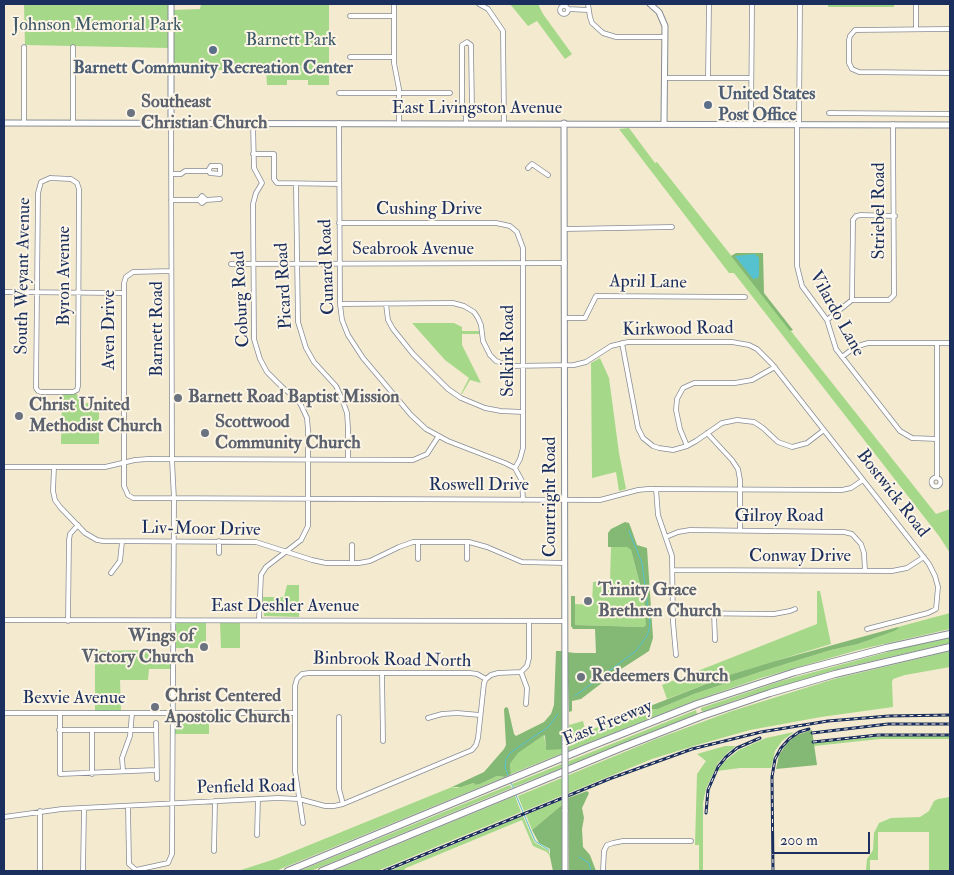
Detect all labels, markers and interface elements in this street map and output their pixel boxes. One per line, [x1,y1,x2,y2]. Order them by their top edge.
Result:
park label: Johnson Memorial Park [12,15,182,37]
park label: Barnett Park [246,30,336,52]
marker: Barnett Community Recreation Center [207,44,219,56]
place label: Barnett Community Recreation Center [73,58,353,80]
place label: United States Post Office [718,84,815,126]
place label: Southeast Christian Church [141,92,268,134]
street label: East Livingston Avenue [392,98,562,120]
marker: United States Post Office [702,99,714,111]
marker: Southeast Christian Church [125,107,137,119]
street label: Striebel Road [869,162,891,260]
street label: South Weyant Avenue [12,197,36,355]
street label: Cushing Drive [376,199,482,221]
street label: Cunard Road [316,219,340,315]
street label: Byron Avenue [54,226,76,326]
street label: Seabrook Avenue [352,239,474,261]
street label: Picard Road [272,242,298,330]
street label: Coburg Road [229,250,255,348]
street label: Vilardo Lane [804,267,868,361]
street label: April Lane [609,272,687,294]
street label: Barnett Road [147,281,169,377]
street label: Aven Drive [99,290,121,370]
street label: Selkirk Road [498,305,520,397]
street label: Kirkwood Road [622,318,734,342]
place label: Barnett Road Baptist Mission [188,387,399,409]
marker: Barnett Road Baptist Mission [172,392,184,404]
place label: Christ United Methodist Church [29,395,162,438]
marker: Christ United Methodist Church [13,410,25,422]
place label: Scottwood Community Church [215,412,361,454]
marker: Scottwood Community Church [199,427,211,439]
street label: Courtright Road [540,437,562,557]
street label: Bostwick Road [851,446,933,542]
street label: Roswell Drive [429,475,529,497]
street label: Gilroy Road [734,506,824,528]
street label: Liv-Moor Drive [141,518,261,542]
street label: Conway Drive [749,546,851,568]
place label: Trinity Grace Brethren Church [598,580,722,622]
marker: Trinity Grace Brethren Church [582,595,594,607]
street label: East Deshler Avenue [211,596,359,618]
place label: Wings of Victory Church [81,626,194,669]
marker: Wings of Victory Church [198,641,210,653]
street label: Binbrook Road North [313,649,471,673]
place label: Redeemers Church [591,666,728,688]
marker: Redeemers Church [575,671,587,683]
place label: Christ Centered Apostolic Church [165,686,290,729]
street label: Bexvie Avenue [22,688,126,710]
street label: East Freeway [560,696,656,752]
marker: Christ Centered Apostolic Church [149,701,161,713]
street label: Penfield Road [196,776,296,800]
scale bar [774,822,872,854]
text: 200 m [780,831,818,850]

